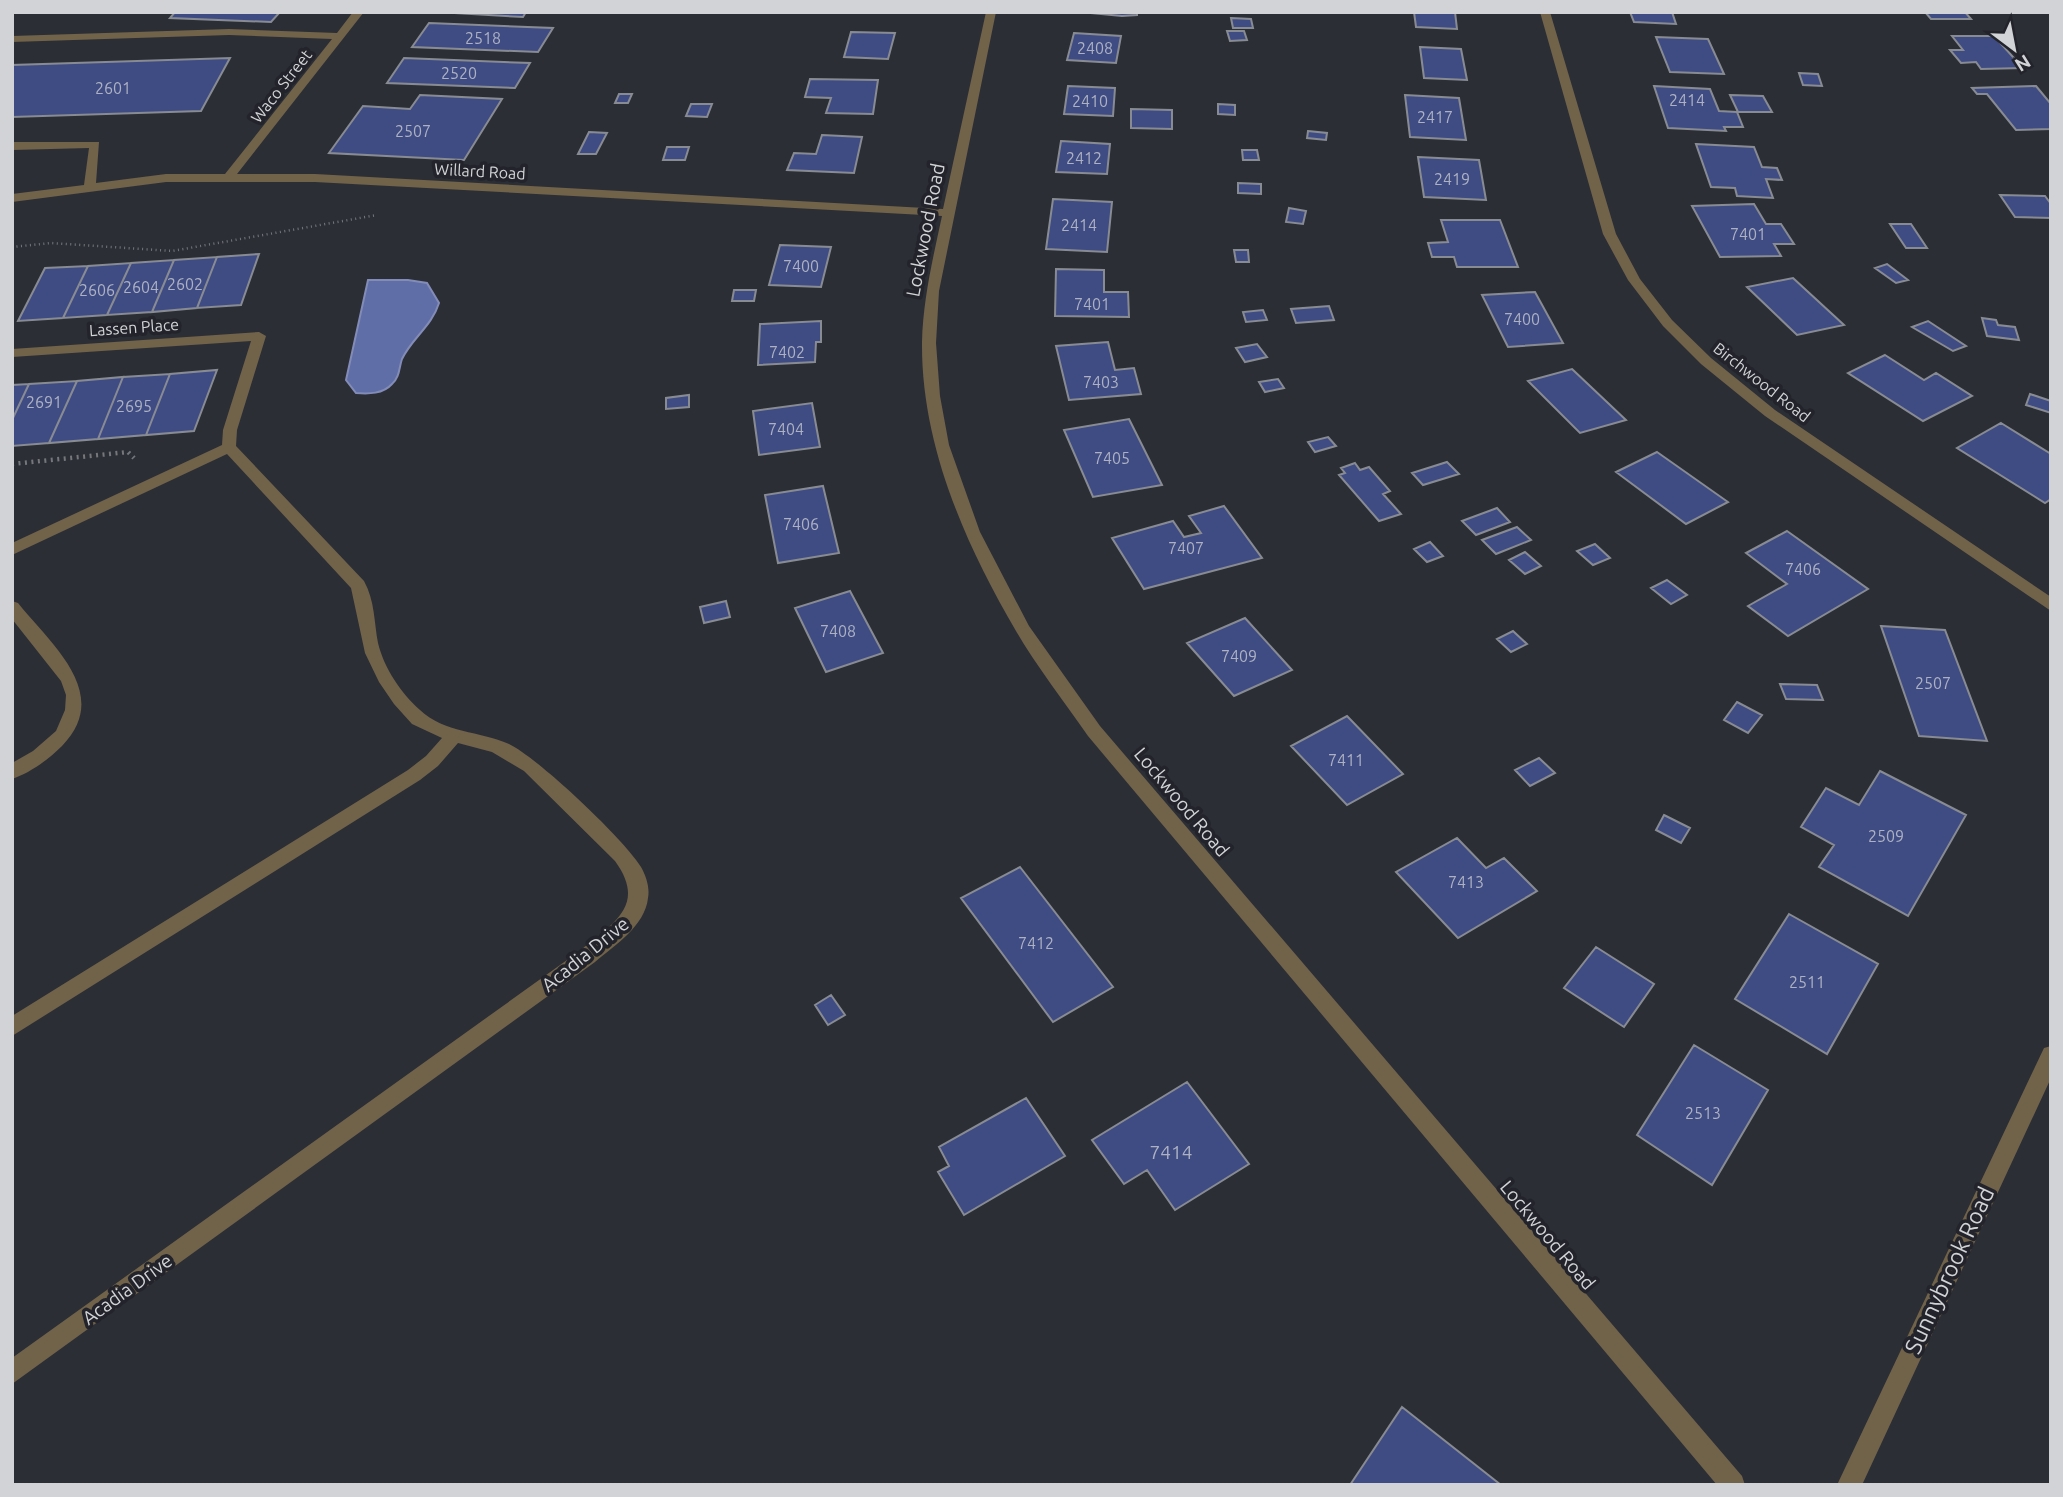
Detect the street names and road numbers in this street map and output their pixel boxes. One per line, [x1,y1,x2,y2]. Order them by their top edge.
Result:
street label: Waco Street [247,45,316,126]
street label: Willard Road [434,160,526,182]
street label: Lockwood Road [901,161,949,299]
street label: Lassen Place [88,315,180,339]
street label: Birchwood Road [1710,339,1814,425]
street label: Lockwood Road [1130,743,1234,861]
street label: Acadia Drive [537,912,633,996]
street label: Lockwood Road [1496,1176,1600,1294]
street label: Sunnybrook Road [1899,1183,1999,1357]
street label: Acadia Drive [78,1249,176,1329]

